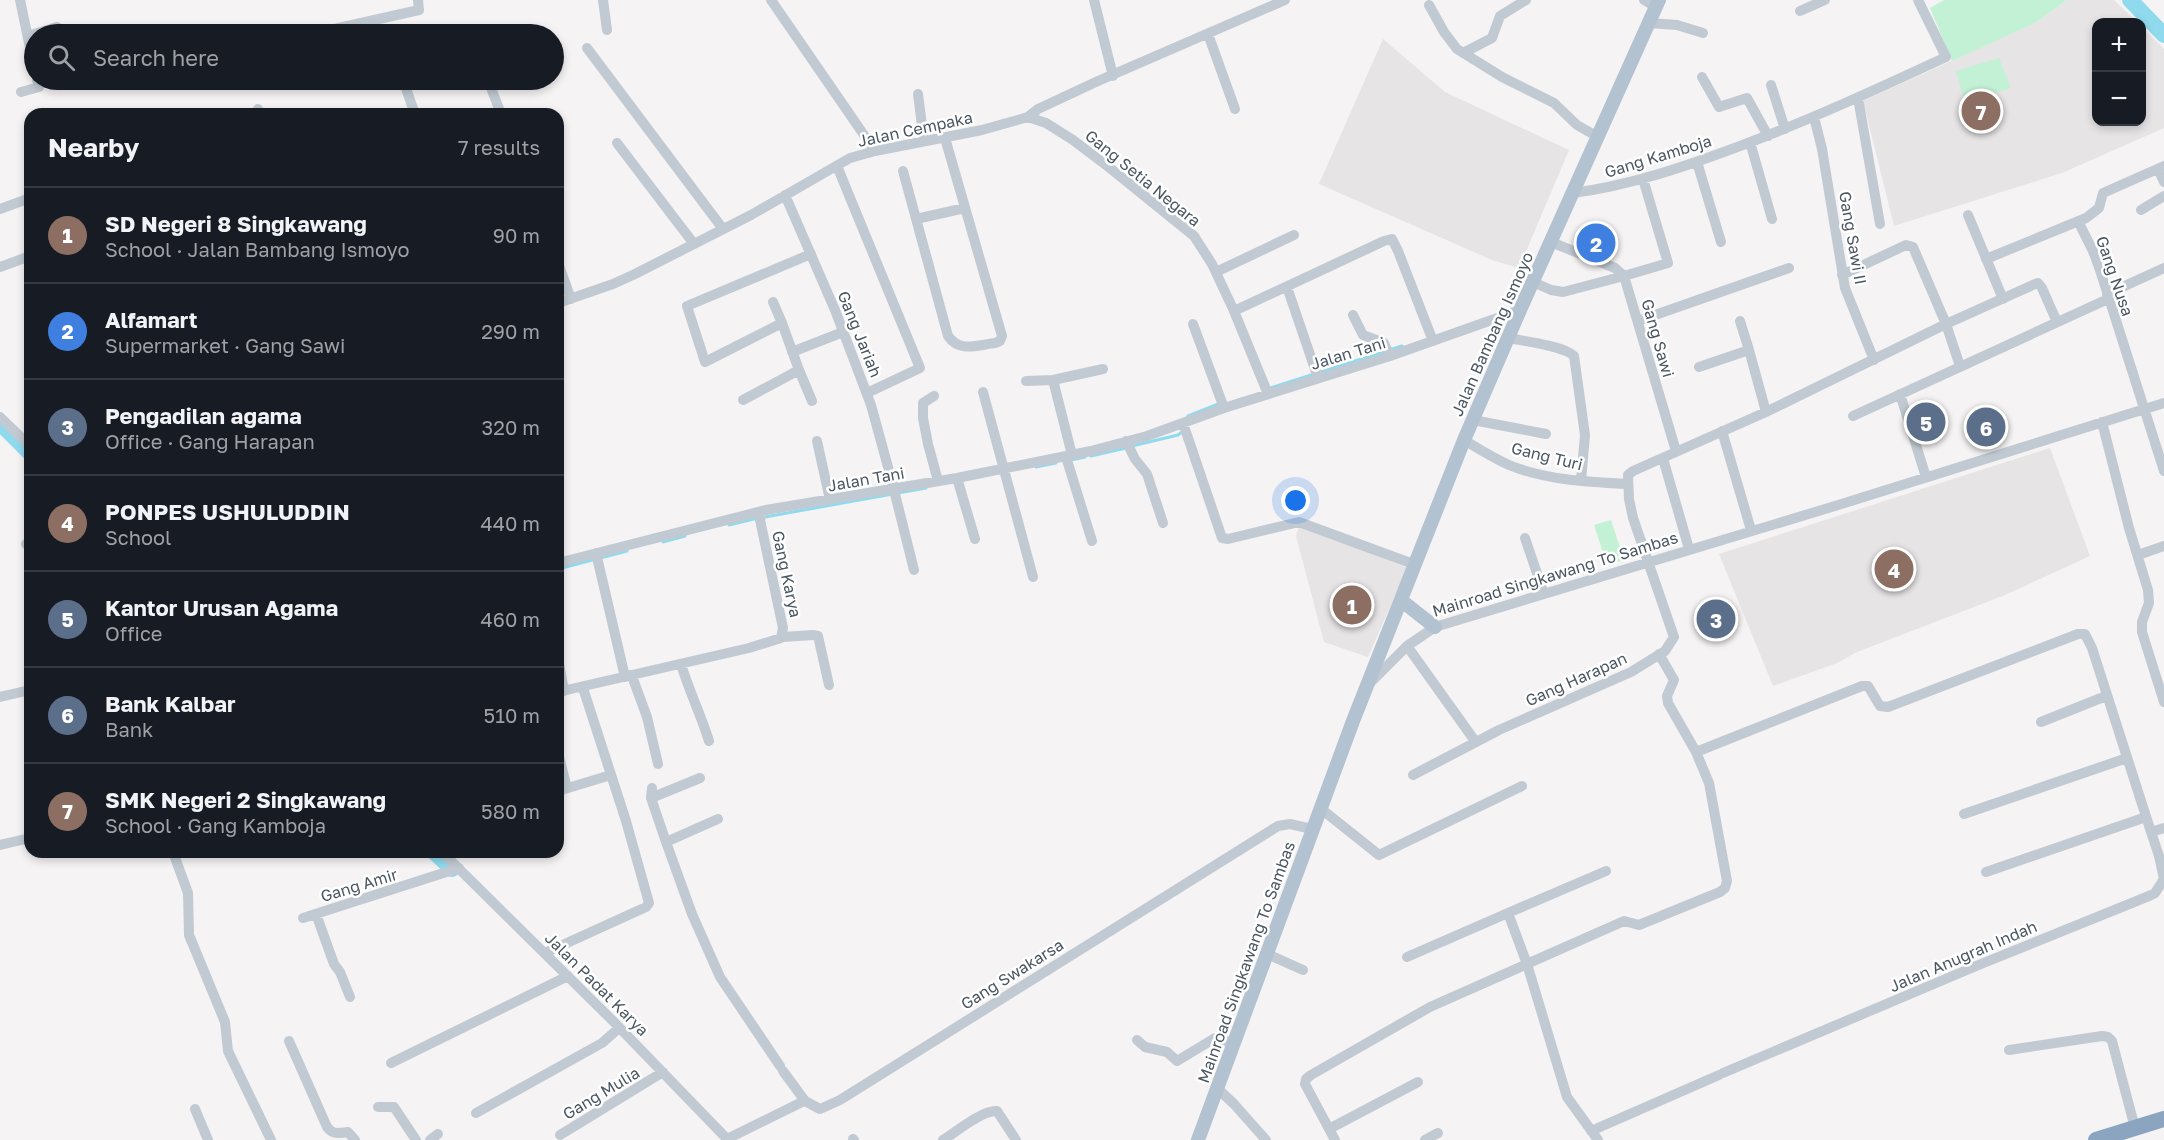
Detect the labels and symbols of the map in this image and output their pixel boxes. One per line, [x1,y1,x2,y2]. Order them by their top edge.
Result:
pin: 7 [1962,88,2000,134]
street label: Jalan Cempaka [856,107,974,151]
street label: Gang Setia Negara [1081,125,1205,231]
street label: Gang Kamboja [1602,130,1714,182]
street label: Gang Sawi II [1835,190,1871,286]
pin: 2 [1576,220,1616,266]
street label: Gang Nusa [2092,233,2138,319]
street label: Jalan Bambang Ismoyo [1447,249,1537,419]
street label: Gang Jariah [834,288,886,380]
street label: Gang Sawi [1637,297,1679,379]
street label: Jalan Tani [1308,332,1388,374]
pin: 5 [1906,400,1946,444]
pin: 6 [1966,404,2006,450]
street label: Gang Turi [1509,438,1585,474]
street label: Jalan Tani [826,462,906,496]
your location [1281,486,1310,515]
street label: Mainroad Singkawang To Sambas [1430,527,1680,621]
street label: Gang Karya [768,529,806,619]
pin: 4 [1874,546,1914,592]
pin: 1 [1332,582,1372,628]
pin: 3 [1696,596,1736,642]
street label: Gang Harapan [1522,648,1630,710]
street label: Mainroad Singkawang To Sambas [1193,838,1299,1086]
street label: Gang Amir [318,864,400,906]
street label: Jalan Anugrah Indah [1886,916,2040,996]
street label: Jalan Padat Karya [541,928,653,1040]
street label: Gang Swakarsa [957,934,1067,1014]
street label: Gang Mulia [559,1062,643,1124]

